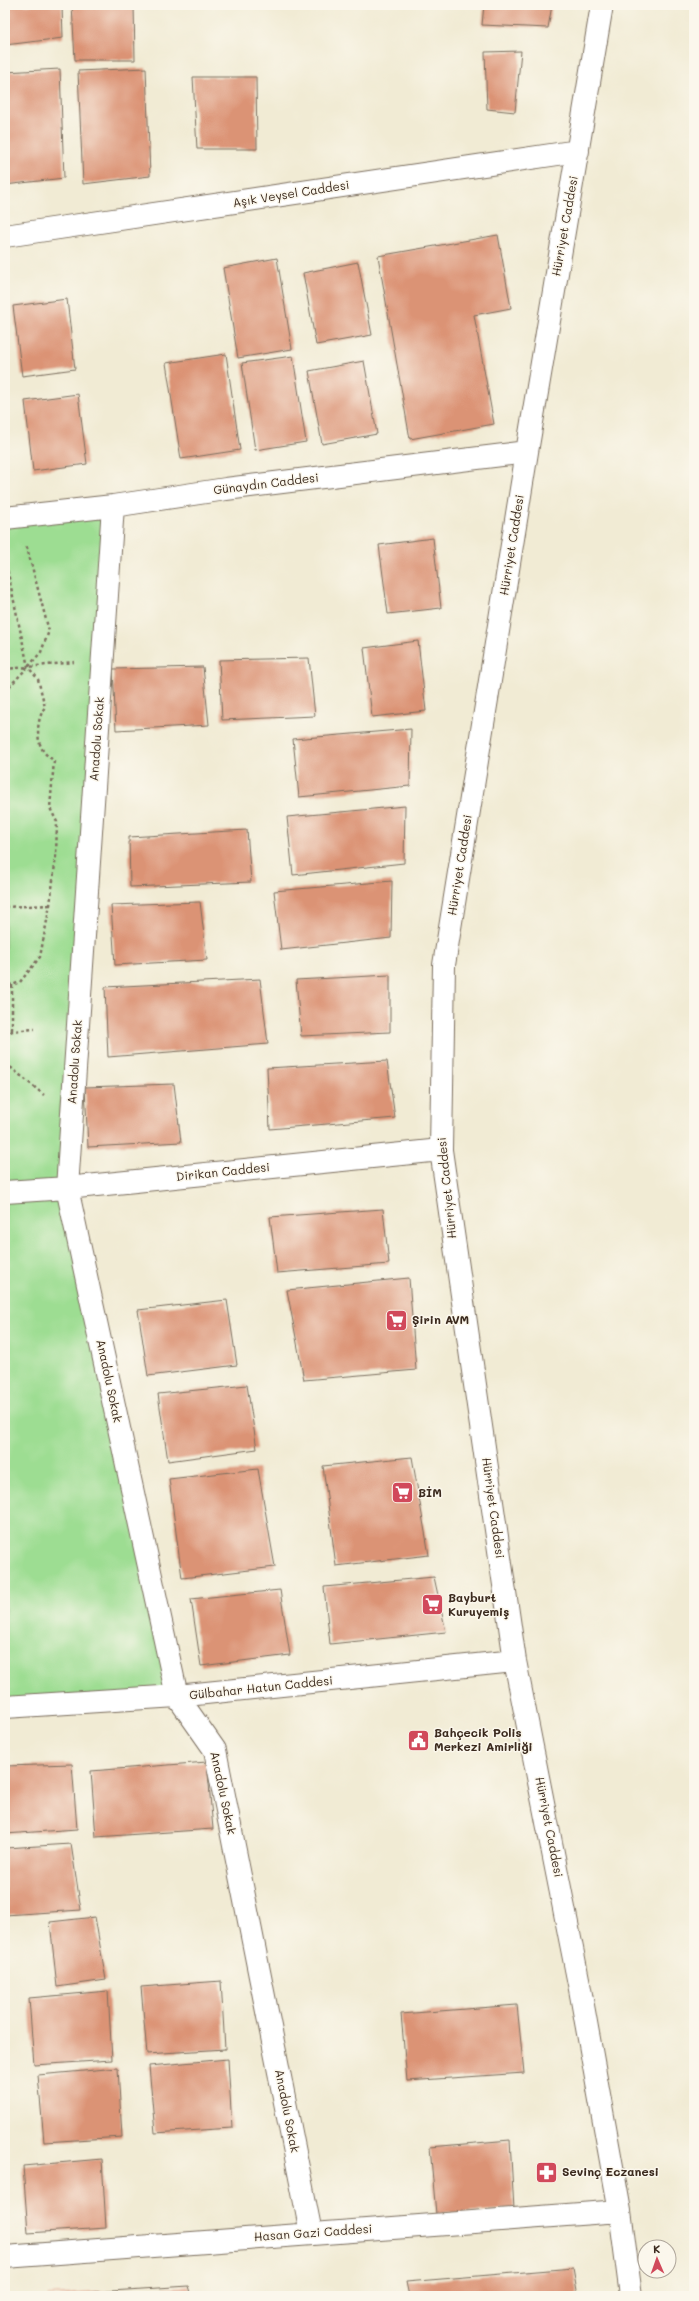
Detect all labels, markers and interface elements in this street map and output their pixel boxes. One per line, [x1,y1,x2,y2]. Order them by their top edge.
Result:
street label: Hürriyet Caddesi [547,174,581,277]
street label: Aşık Veysel Caddesi [231,176,350,210]
street label: Günaydın Caddesi [212,469,319,497]
street label: Hürriyet Caddesi [495,493,527,596]
street label: Anadolu Sokak [85,696,107,782]
street label: Hürriyet Caddesi [443,813,475,916]
street label: Anadolu Sokak [63,1019,85,1105]
street label: Hürriyet Caddesi [433,1137,459,1240]
street label: Dirikan Caddesi [175,1158,271,1184]
supermarket icon: Şirin AVM [384,1307,410,1333]
place label: Şirin AVM [412,1311,469,1327]
street label: Anadolu Sokak [93,1338,127,1424]
street label: Hürriyet Caddesi [479,1456,509,1559]
supermarket icon: BİM [389,1480,415,1506]
place label: BİM [418,1484,442,1500]
place label: Bayburt Kuruyemiş [448,1589,509,1620]
supermarket icon: Bayburt Kuruyemiş [419,1592,445,1618]
street label: Gülbahar Hatun Caddesi [188,1672,333,1703]
place label: Bahçecik Polis Merkezi Amirliği [434,1724,533,1754]
public building icon: Bahçecik Polis Merkezi Amirliği [405,1727,431,1753]
street label: Anadolu Sokak [207,1750,241,1836]
street label: Hürriyet Caddesi [532,1775,568,1878]
street label: Anadolu Sokak [272,2068,304,2154]
pharmacy icon: Sevinç Eczanesi [534,2159,560,2185]
place label: Sevinç Eczanesi [562,2163,659,2179]
street label: Hasan Gazi Caddesi [253,2220,373,2244]
north arrow [637,2239,677,2279]
text: K [653,2241,661,2256]

